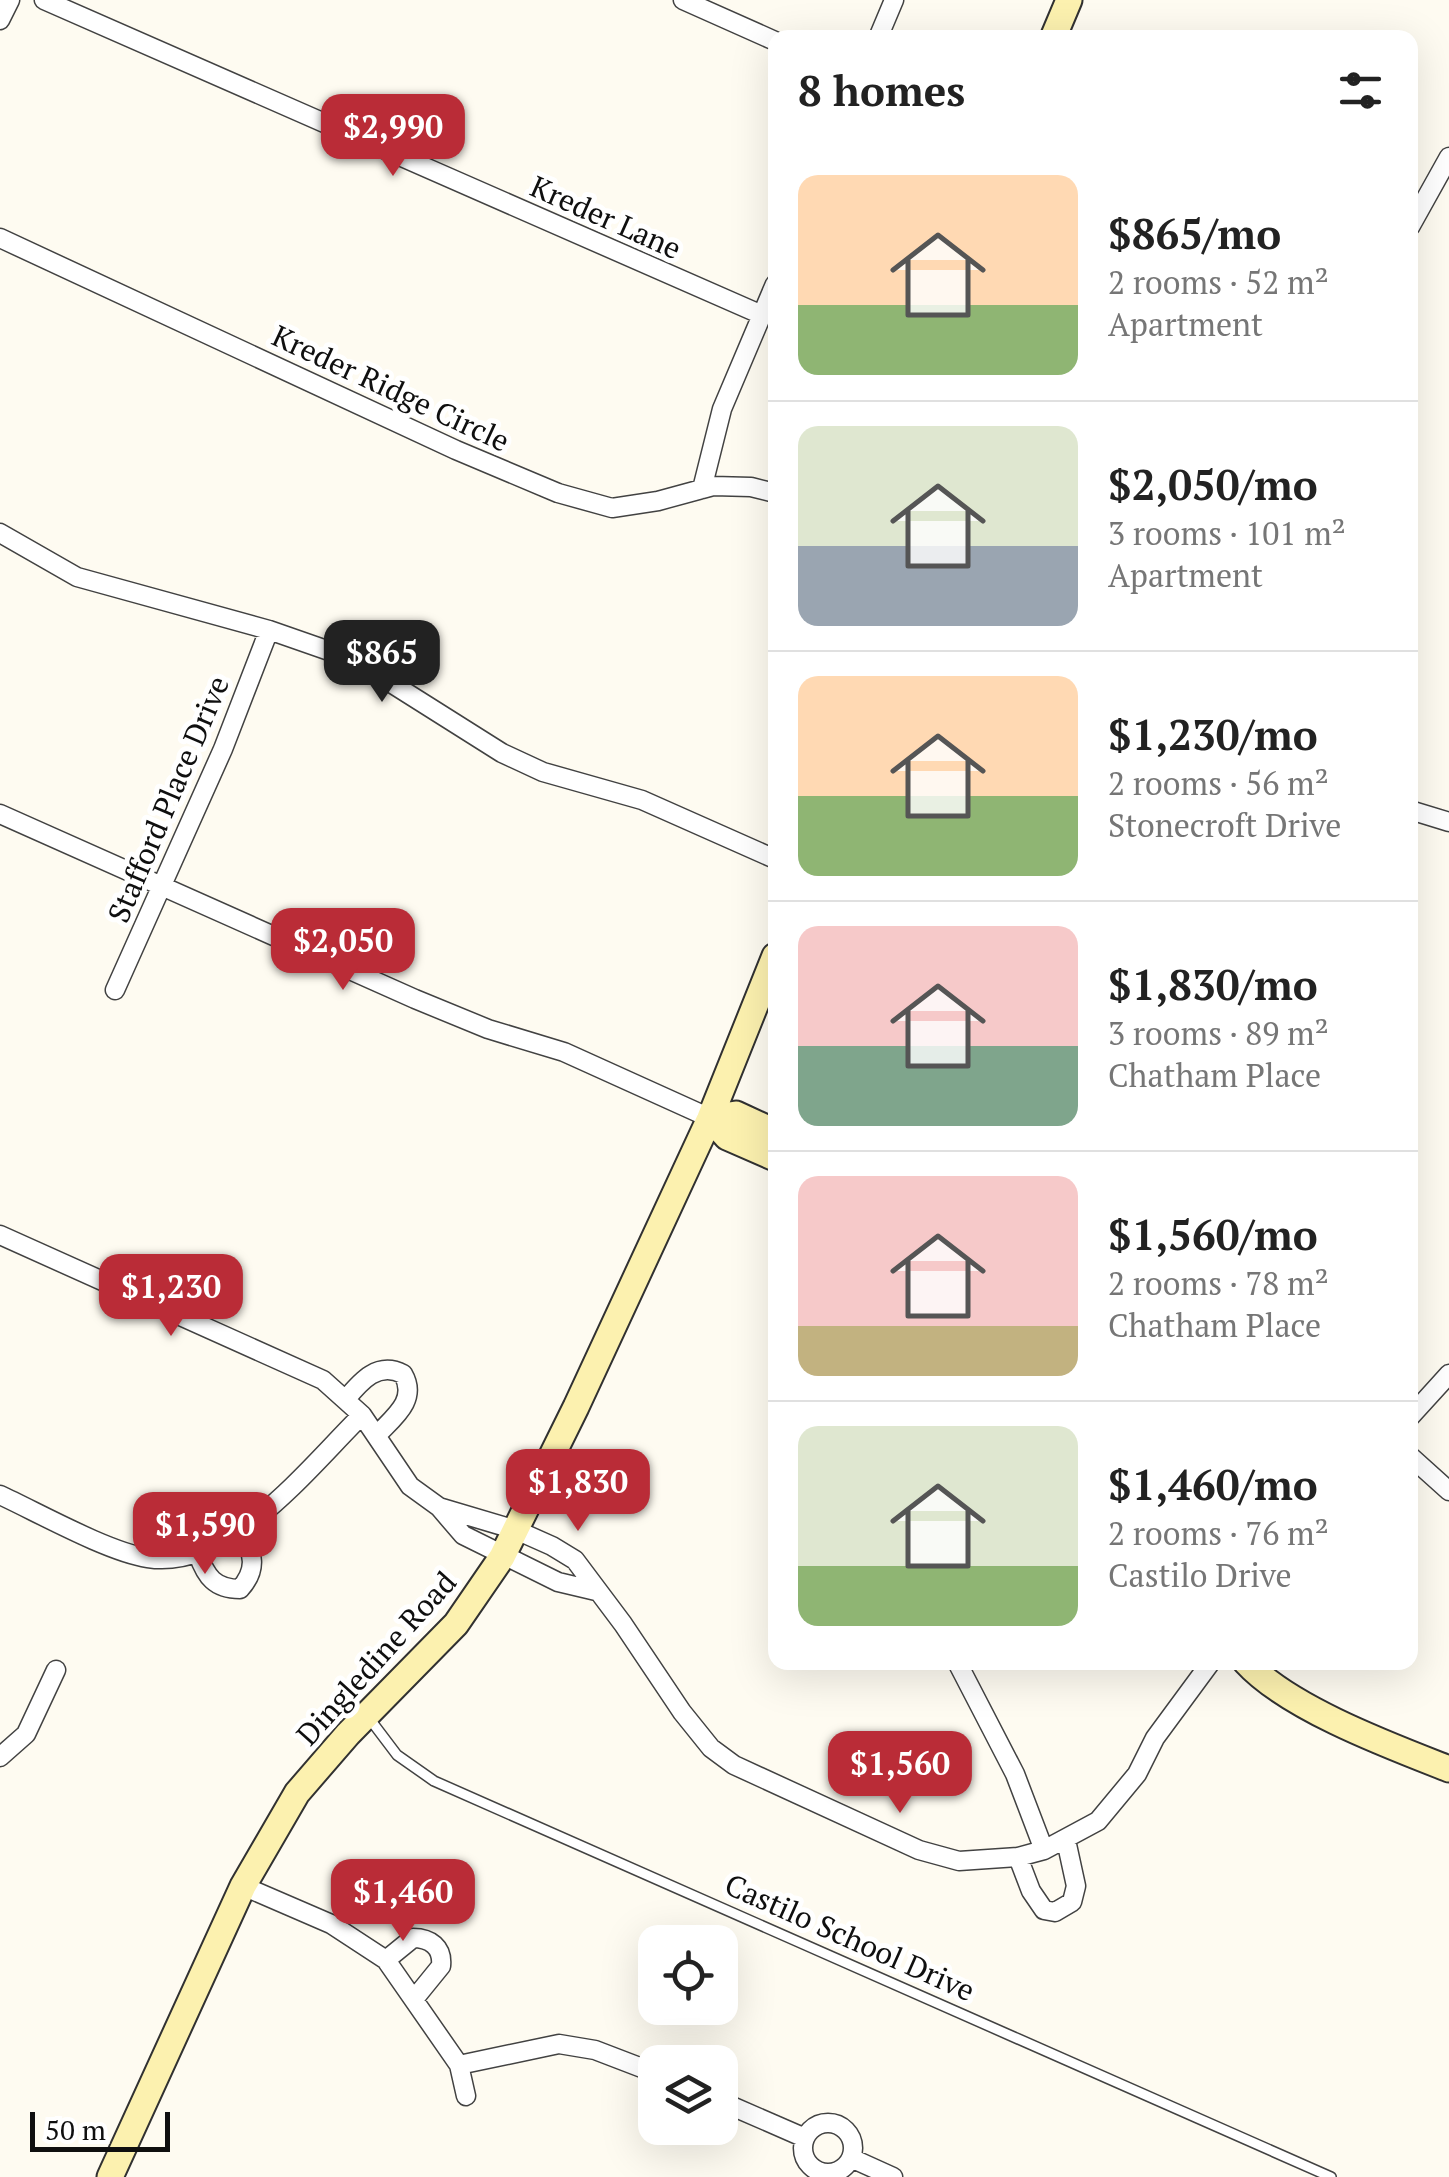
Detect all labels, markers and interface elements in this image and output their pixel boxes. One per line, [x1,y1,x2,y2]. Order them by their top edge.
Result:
text: 8 homes [798,62,965,118]
icon: filters [1333,63,1388,118]
pin: $2,990 [312,94,474,179]
text: $2,990 [343,105,443,147]
street label: Kreder Lane [524,166,688,268]
text: $865/mo [1108,205,1281,261]
icon: home [878,215,998,335]
text: 2 rooms · 52 m² [1108,261,1329,303]
text: Apartment [1108,303,1263,345]
street label: Kreder Ridge Circle [266,315,516,461]
text: $2,050/mo [1108,456,1318,512]
icon: home [878,466,998,586]
text: 3 rooms · 101 m² [1108,512,1346,554]
text: Apartment [1108,554,1263,596]
pin: $865 [323,620,441,705]
text: $865 [346,631,418,673]
street label: Stafford Place Drive [98,670,238,928]
text: $1,230/mo [1108,706,1318,762]
icon: home [878,716,998,836]
text: 2 rooms · 56 m² [1108,762,1329,804]
text: Stonecroft Drive [1108,804,1341,846]
pin: $2,050 [262,908,424,993]
text: $2,050 [293,919,393,961]
text: $1,830/mo [1108,956,1318,1012]
icon: home [878,966,998,1086]
text: 3 rooms · 89 m² [1108,1012,1329,1054]
text: Chatham Place [1108,1054,1321,1096]
text: $1,560/mo [1108,1206,1318,1262]
icon: home [878,1216,998,1336]
pin: $1,230 [90,1254,252,1339]
text: 2 rooms · 78 m² [1108,1262,1329,1304]
text: $1,230 [121,1265,221,1307]
text: Chatham Place [1108,1304,1321,1346]
pin: $1,830 [497,1449,659,1534]
text: $1,460/mo [1108,1456,1318,1512]
text: $1,830 [528,1460,628,1502]
icon: home [878,1466,998,1586]
pin: $1,590 [124,1492,286,1577]
text: $1,590 [155,1503,255,1545]
text: 2 rooms · 76 m² [1108,1512,1329,1554]
text: Castilo Drive [1108,1554,1292,1596]
street label: Dingledine Road [287,1563,465,1753]
pin: $1,560 [819,1731,981,1816]
text: $1,560 [850,1742,950,1784]
pin: $1,460 [322,1859,484,1944]
street label: Castilo School Drive [719,1864,981,2010]
text: $1,460 [353,1870,453,1912]
map controls [638,1925,738,2145]
button: locate [638,1925,738,2025]
button: layers [638,2045,738,2145]
scale bar [30,2107,170,2152]
text: 50 m [45,2111,106,2148]

